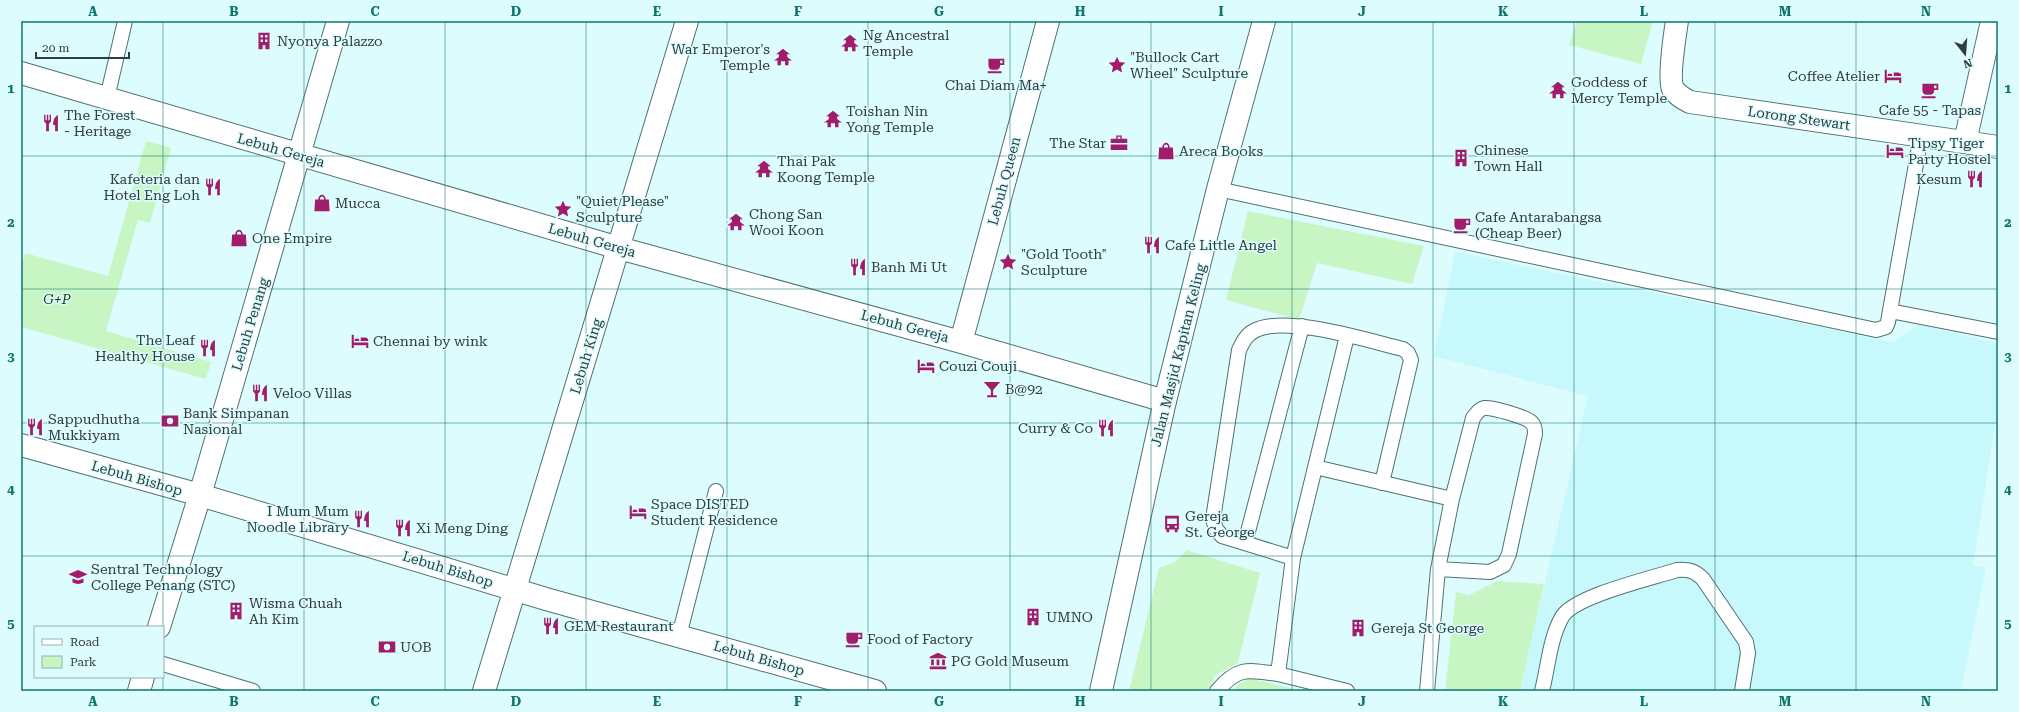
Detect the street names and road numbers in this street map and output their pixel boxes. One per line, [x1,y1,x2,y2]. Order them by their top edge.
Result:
street label: Lorong Stewart [1747,103,1851,133]
street label: Lebuh Gereja [235,130,327,170]
street label: Lebuh Queen [985,135,1023,227]
street label: Lebuh Gereja [546,220,638,260]
street label: Jalan Masjid Kapitan Keling [1148,262,1209,448]
street label: Lebuh Penang [228,275,272,373]
street label: Lebuh Gereja [859,307,951,346]
street label: Lebuh King [567,316,605,396]
street label: Lebuh Bishop [90,457,184,499]
street label: Lebuh Bishop [401,548,495,590]
street label: Lebuh Bishop [712,637,806,679]

